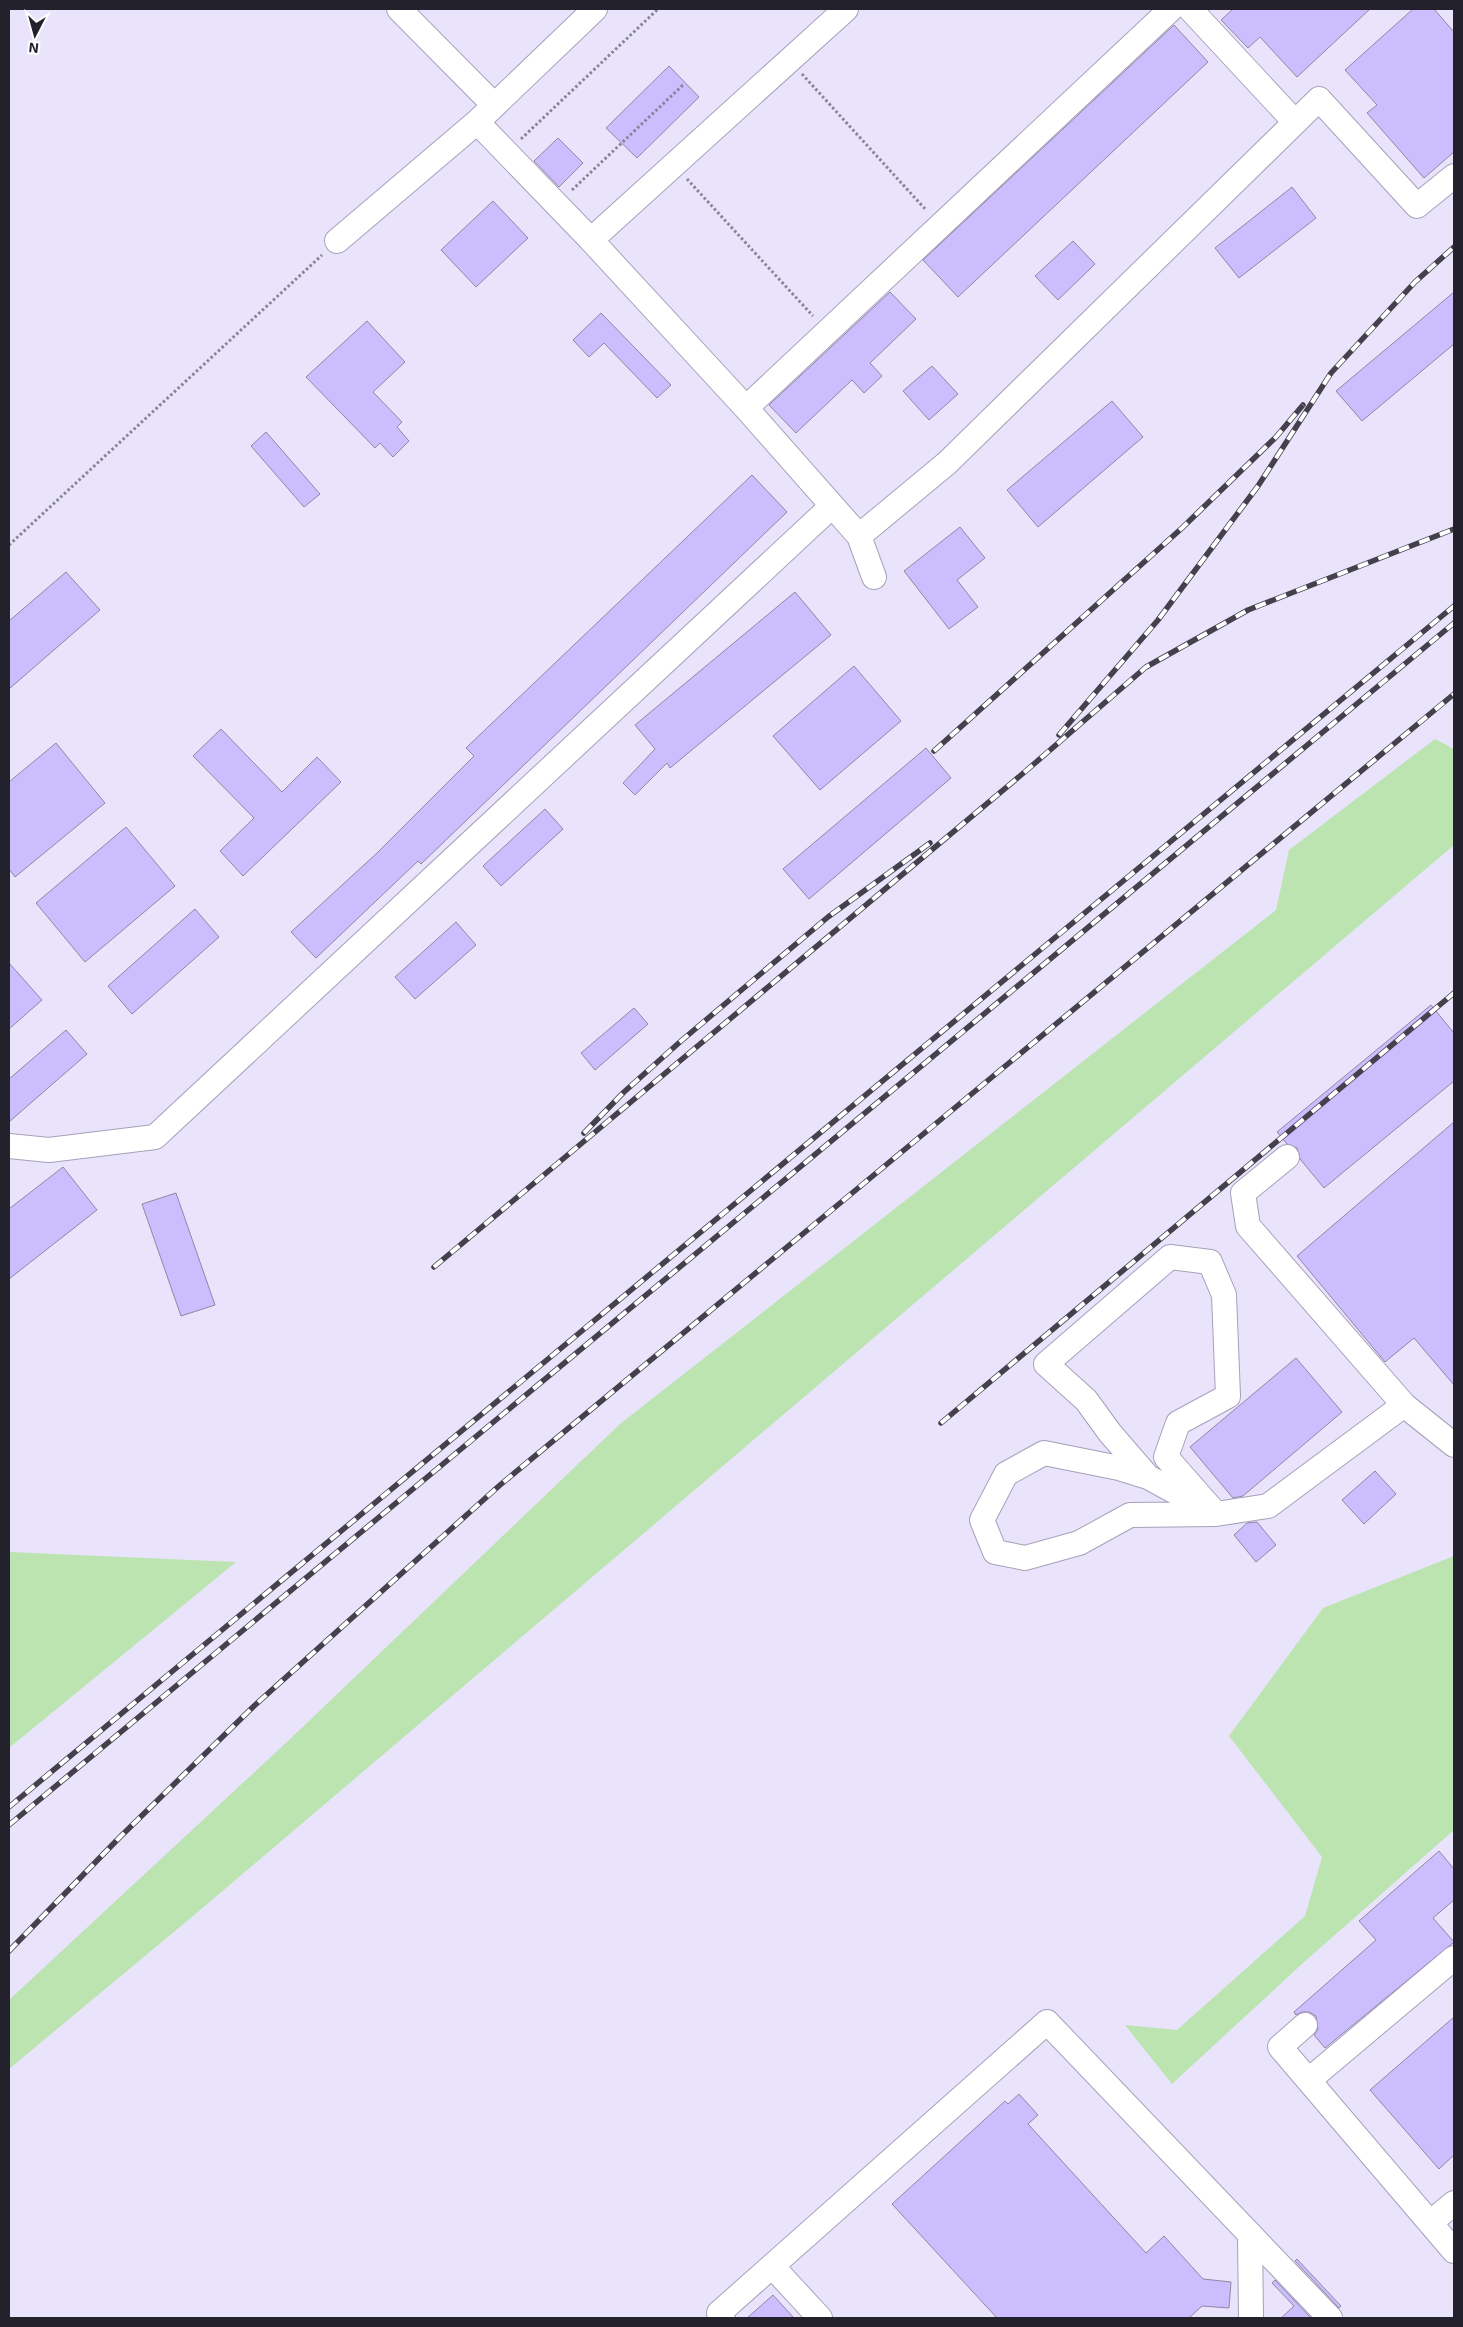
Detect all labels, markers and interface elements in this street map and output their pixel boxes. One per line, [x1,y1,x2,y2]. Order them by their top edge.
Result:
north arrow [10,10,60,60]
text: N [28,39,40,57]

